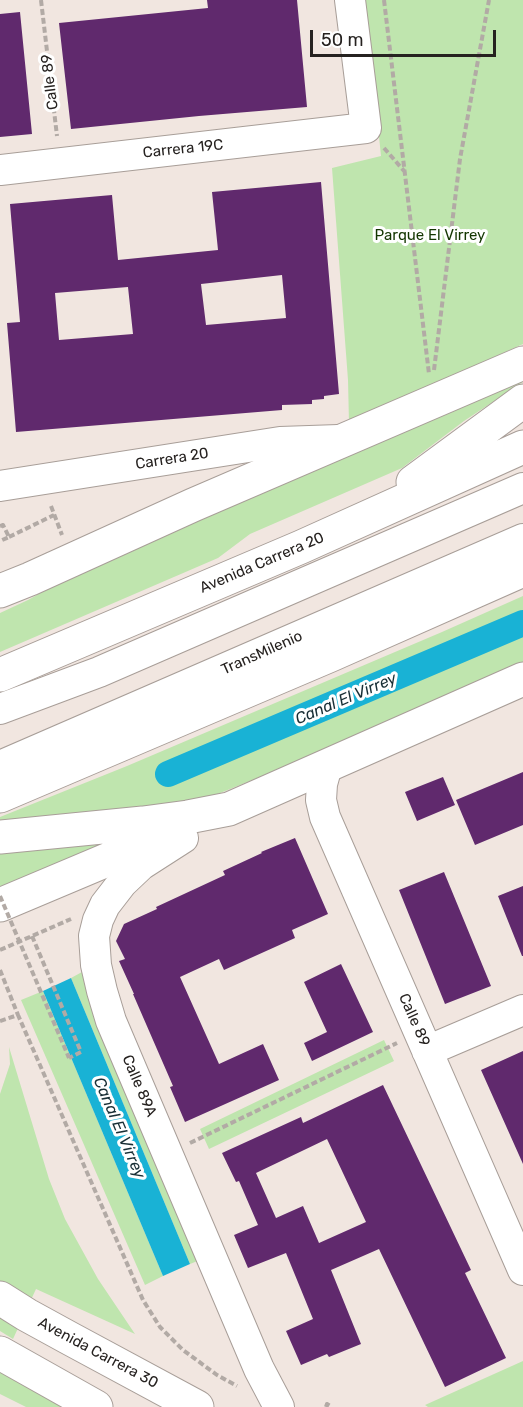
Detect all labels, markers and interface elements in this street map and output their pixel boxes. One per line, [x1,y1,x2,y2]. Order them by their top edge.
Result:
scale bar [313,18,499,56]
text: 50 m [321,29,364,51]
street label: Calle 89 [38,53,62,111]
street label: Carrera 19C [142,136,224,162]
park label: Parque El Virrey [375,227,485,245]
street label: Carrera 20 [134,444,210,474]
street label: Avenida Carrera 20 [197,529,327,597]
street label: TransMilenio [219,627,305,679]
water label: Canal El Virrey [292,669,400,729]
street label: Calle 89 [394,991,434,1049]
street label: Calle 89A [118,1052,160,1120]
water label: Canal El Virrey [89,1074,149,1182]
street label: Avenida Carrera 30 [35,1314,161,1392]

